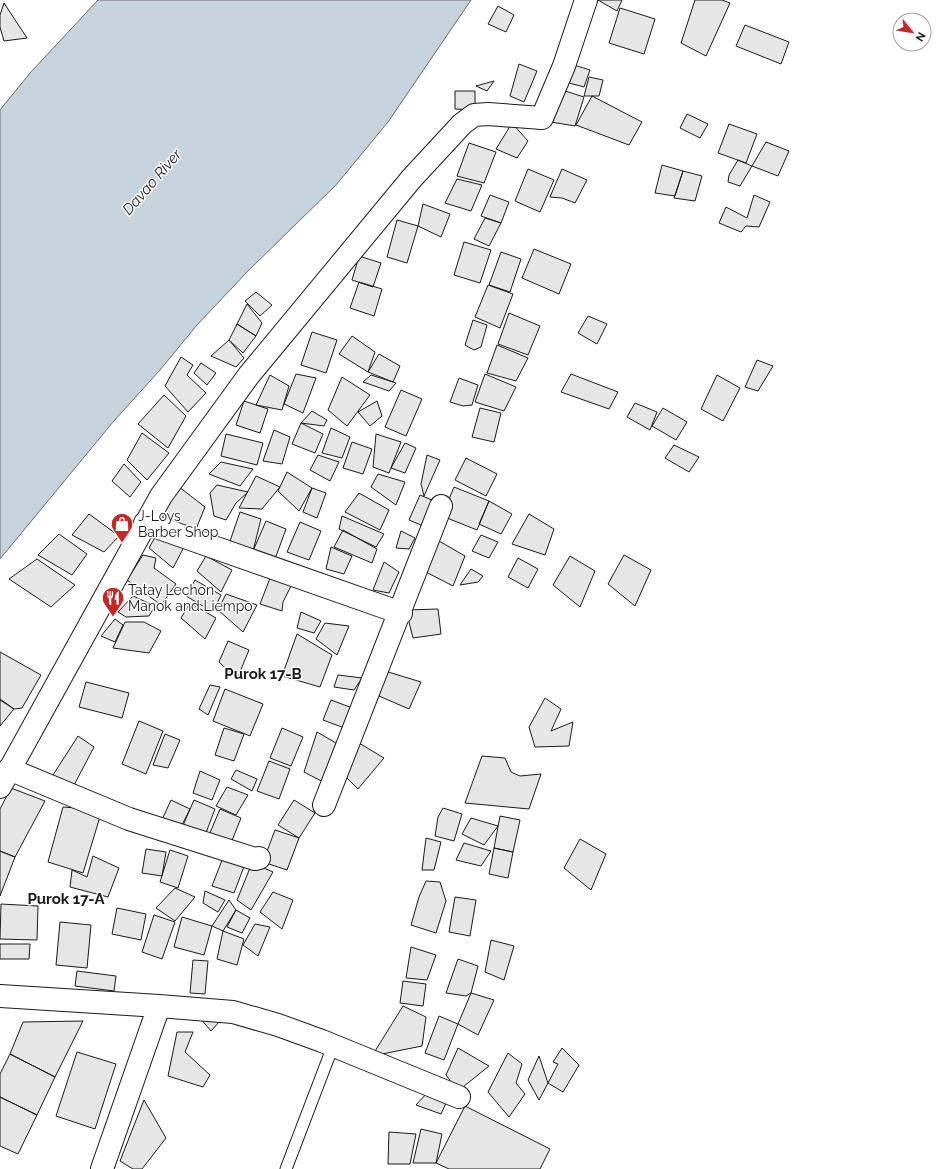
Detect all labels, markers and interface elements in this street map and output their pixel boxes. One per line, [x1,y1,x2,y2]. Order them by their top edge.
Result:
north arrow [892,12,932,52]
text: N [912,30,928,44]
water label: Davao River [119,145,186,218]
place label: J-Loys Barber Shop [138,508,219,540]
shop icon: J-Loys Barber Shop [109,511,135,544]
place label: Tatay Lechon Manok and Liempo [128,582,253,614]
restaurant icon: Tatay Lechon Manok and Liempo [100,585,126,618]
district label: Purok 17-B [224,665,302,683]
district label: Purok 17-A [27,890,106,908]

